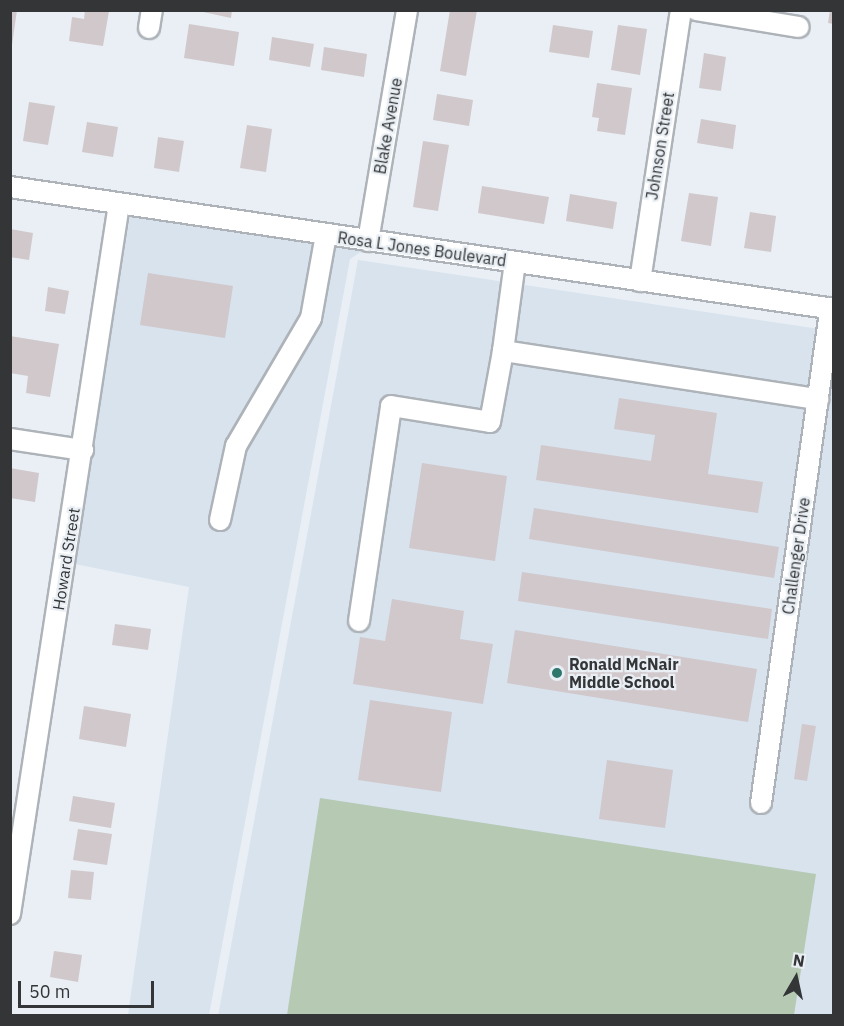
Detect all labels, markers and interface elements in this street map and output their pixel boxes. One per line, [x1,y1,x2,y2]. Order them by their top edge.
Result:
street label: Blake Avenue [370,76,406,176]
street label: Johnson Street [642,91,678,201]
street label: Rosa L Jones Boulevard [336,228,508,270]
street label: Challenger Drive [778,496,814,616]
street label: Howard Street [48,506,84,612]
place label: Ronald McNair Middle School [569,654,679,692]
marker: Ronald McNair Middle School [550,666,564,680]
north arrow [766,948,826,1008]
text: N [792,949,806,971]
scale bar [21,969,158,1007]
text: 50 m [29,980,71,1003]

